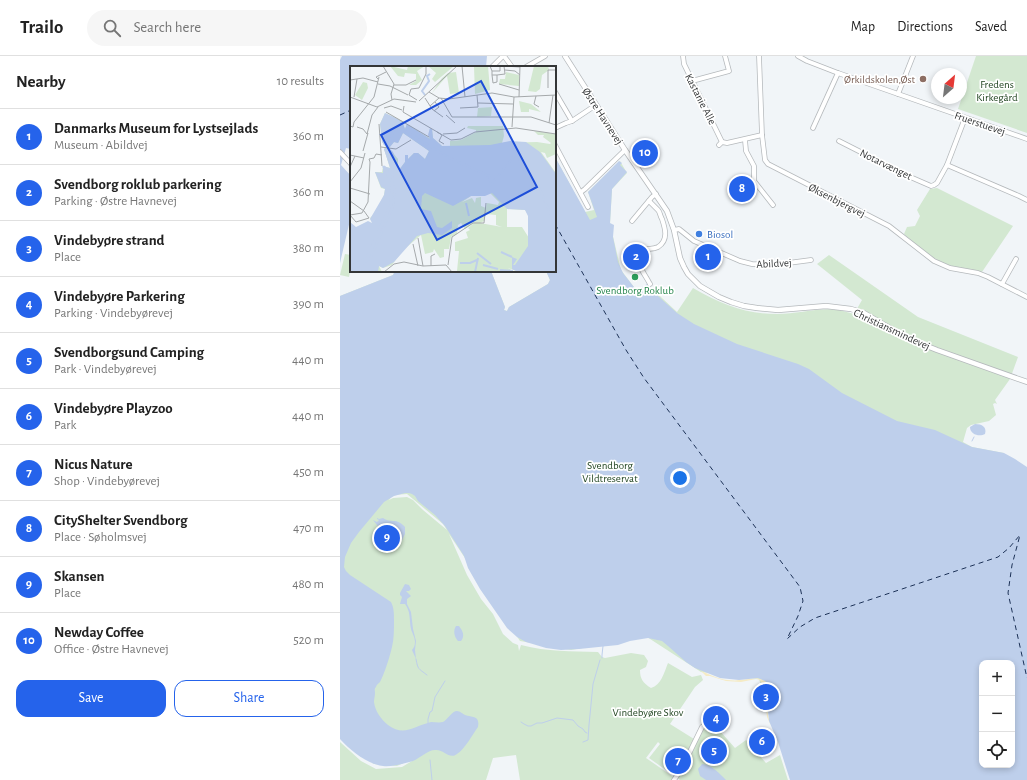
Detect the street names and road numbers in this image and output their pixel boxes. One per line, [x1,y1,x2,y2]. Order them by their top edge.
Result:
street label: Kastanie Alle [683,72,718,127]
street label: Østre Havnevej [580,86,625,147]
street label: Fruerstuevej [953,110,1007,137]
street label: Notarvænget [858,147,914,182]
street label: Øksenbjergvej [807,182,867,219]
street label: Abildvej [756,257,792,270]
street label: Christiansmindevej [852,307,932,352]

